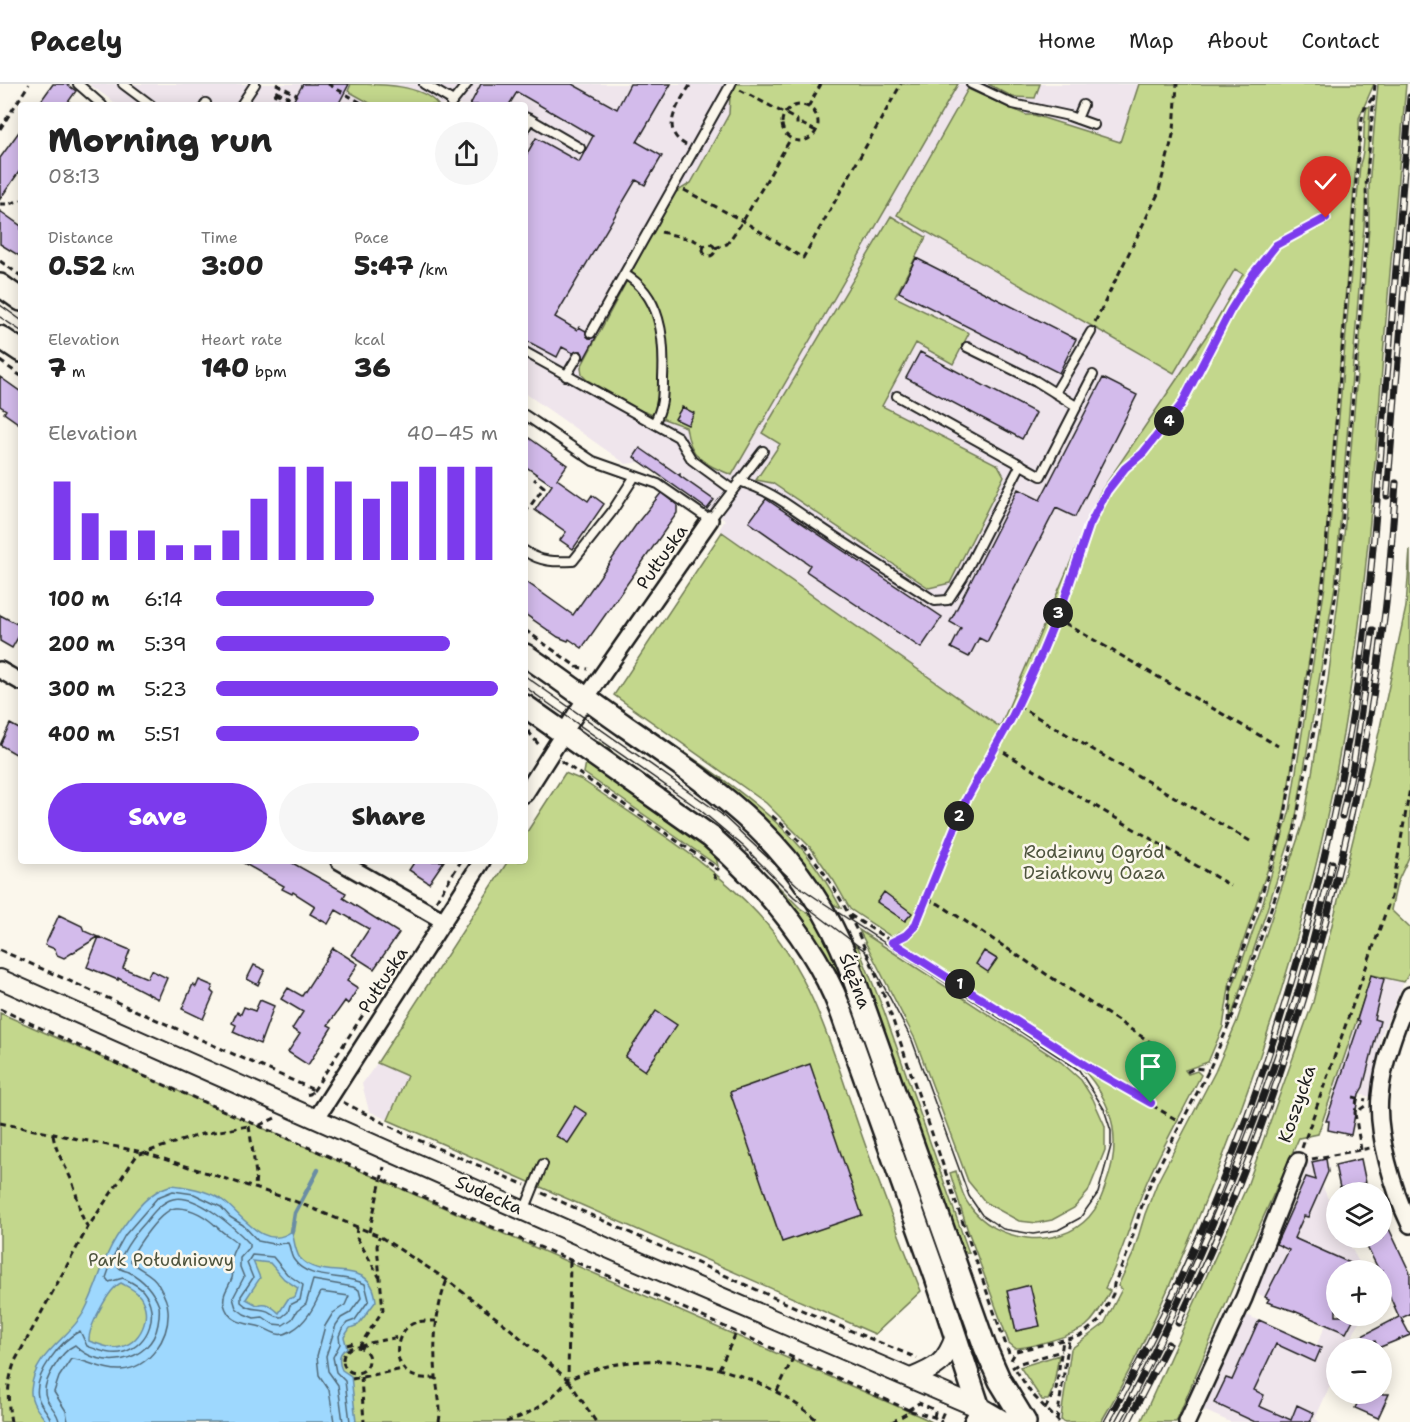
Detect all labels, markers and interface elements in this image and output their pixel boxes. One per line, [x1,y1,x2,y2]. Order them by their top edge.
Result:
text: Pacely [30,22,123,60]
text: Home [1038,27,1096,55]
text: Map [1129,27,1174,55]
text: About [1207,27,1268,55]
text: Contact [1301,27,1380,55]
text: Morning run [48,118,272,163]
button: share [435,122,498,185]
pin [1300,156,1351,218]
text: 08:13 [48,163,100,189]
icon: check [1309,165,1342,198]
text: Distance [48,227,114,248]
text: Time [201,227,238,248]
text: Pace [354,227,389,248]
text: 0.52 [48,248,107,283]
text: 3:00 [201,248,264,283]
text: 5:47 [354,248,414,283]
text: km [107,259,135,280]
text: /km [414,259,448,280]
text: Elevation [48,329,120,350]
text: Heart rate [201,329,283,350]
text: kcal [354,329,385,350]
text: 7 [48,350,66,385]
text: 140 [201,350,249,385]
text: 36 [354,350,391,385]
text: m [66,361,85,382]
text: bpm [249,361,287,382]
pin: 4 [1154,406,1184,436]
text: 4 [1163,410,1175,431]
text: Elevation [48,420,138,446]
text: 40–45 m [406,420,498,446]
street label: Pułtuska [631,520,693,594]
text: 100 m [48,586,110,612]
text: 6:14 [144,586,183,612]
pin: 3 [1043,598,1073,628]
text: 3 [1052,602,1064,623]
text: 200 m [48,631,115,657]
text: 5:39 [144,631,187,657]
text: 300 m [48,676,115,702]
text: 5:23 [144,676,187,702]
text: 400 m [48,721,115,747]
text: 5:51 [144,721,180,747]
button: Save [48,783,267,852]
button: Share [279,783,498,852]
pin: 2 [944,801,974,831]
text: 2 [953,805,965,826]
park label: Rodzinny Ogród Działkowy Oaza [1023,840,1165,885]
street label: Pułtuska [353,942,413,1018]
street label: Ślężna [833,950,877,1012]
pin: 1 [945,969,975,999]
text: 1 [956,973,964,994]
pin [1125,1041,1176,1103]
icon: arrive [1134,1050,1167,1083]
street label: Koszycka [1273,1062,1321,1146]
street label: Sudecka [452,1170,526,1220]
map controls [1326,1182,1392,1404]
button: layers [1326,1182,1392,1248]
park label: Park Południowy [88,1248,234,1272]
button: + [1326,1260,1392,1326]
button: − [1326,1338,1392,1404]

